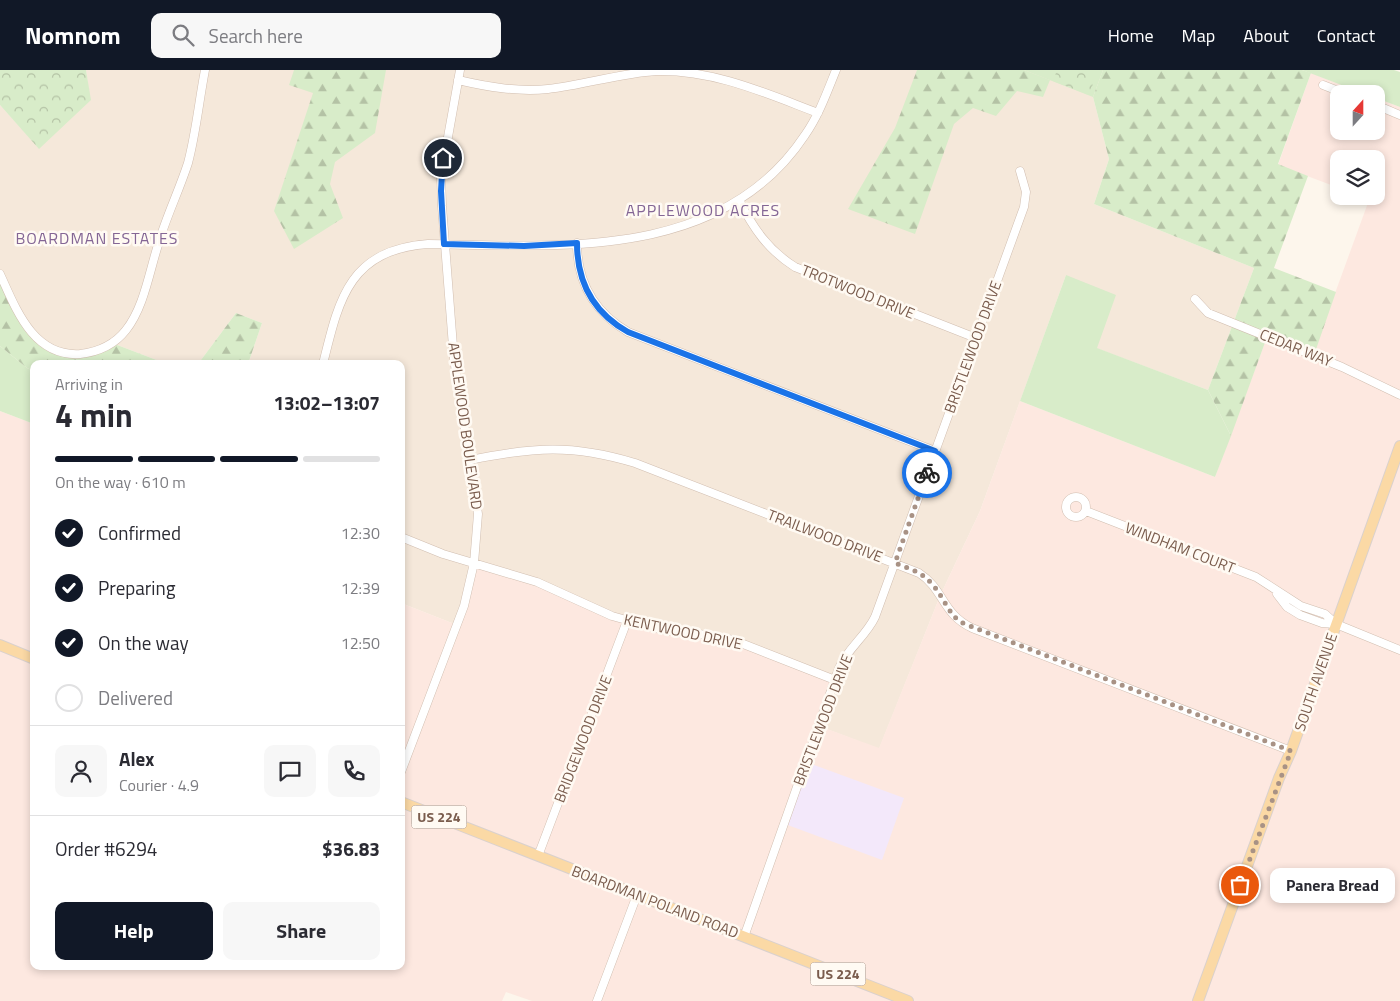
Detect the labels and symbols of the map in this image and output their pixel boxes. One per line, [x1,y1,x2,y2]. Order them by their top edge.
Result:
north arrow [1330,85,1385,140]
pin [422,137,464,179]
district label: APPLEWOOD ACRES [626,198,780,222]
district label: BOARDMAN ESTATES [15,226,179,250]
street label: TROTWOOD DRIVE [798,258,918,325]
street label: BRISTLEWOOD DRIVE [938,277,1007,416]
street label: CEDAR WAY [1256,323,1336,373]
street label: APPLEWOOD BOULEVARD [442,341,489,511]
courier [902,448,952,498]
street label: TRAILWOOD DRIVE [764,503,886,568]
street label: WINDHAM COURT [1122,516,1239,579]
street label: KENTWOOD DRIVE [622,608,744,655]
street label: SOUTH AVENUE [1288,630,1343,734]
street label: BRISTLEWOOD DRIVE [787,651,858,789]
street label: BRIDGEWOOD DRIVE [548,672,617,806]
road number: US 224 [412,806,466,829]
street label: BOARDMAN POLAND ROAD [568,859,742,944]
pin [1219,864,1261,906]
callout: Panera Bread [1270,868,1395,902]
road number: US 224 [810,962,866,986]

